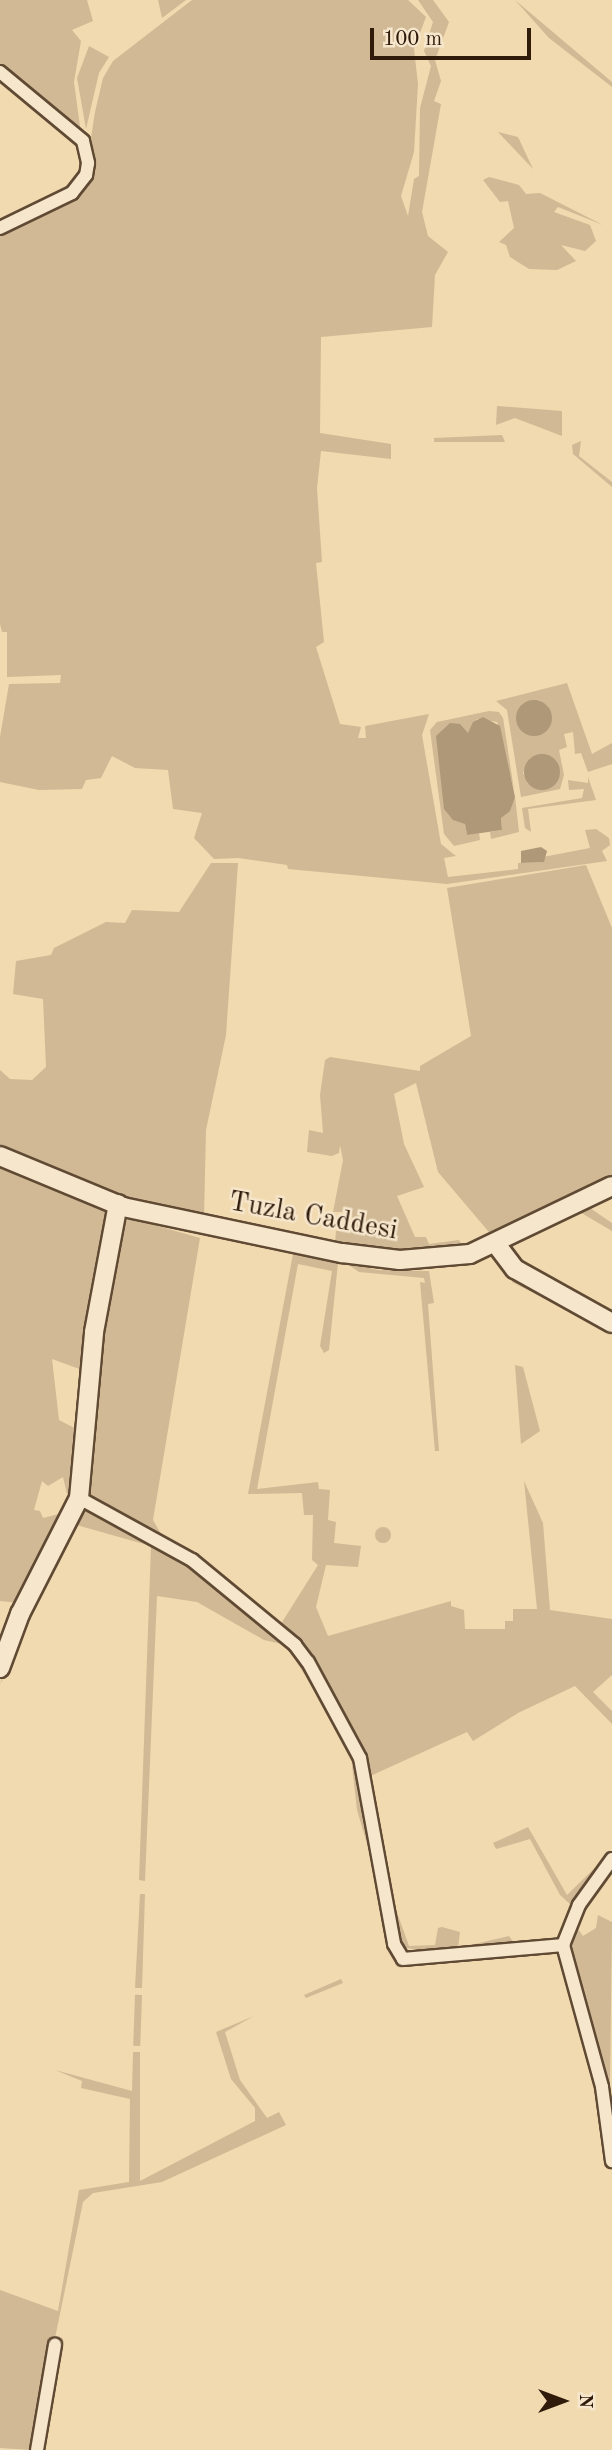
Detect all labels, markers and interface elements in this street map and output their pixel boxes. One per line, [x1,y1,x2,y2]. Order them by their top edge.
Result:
scale bar [374,14,535,58]
text: 100 m [383,29,442,50]
street label: Tuzla Caddesi [226,1186,400,1248]
north arrow [528,2366,598,2436]
text: N [575,2394,594,2408]

